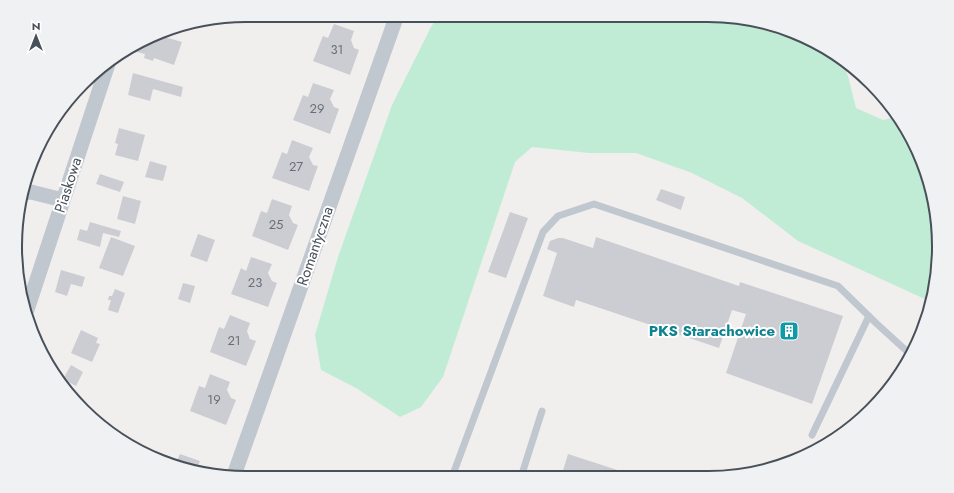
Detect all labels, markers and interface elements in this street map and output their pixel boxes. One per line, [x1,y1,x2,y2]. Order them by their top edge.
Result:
north arrow [16,16,56,56]
text: N [32,18,40,34]
house number: 31 [331,40,343,59]
house number: 29 [310,99,324,118]
street label: Piaskowa [49,154,87,216]
house number: 27 [289,157,303,176]
street label: Romantyczna [291,203,339,289]
house number: 25 [269,215,283,234]
house number: 23 [248,273,262,292]
place label: PKS Starachowice [649,320,775,342]
building icon: PKS Starachowice [778,320,800,342]
house number: 21 [227,331,241,350]
house number: 19 [207,390,221,409]

